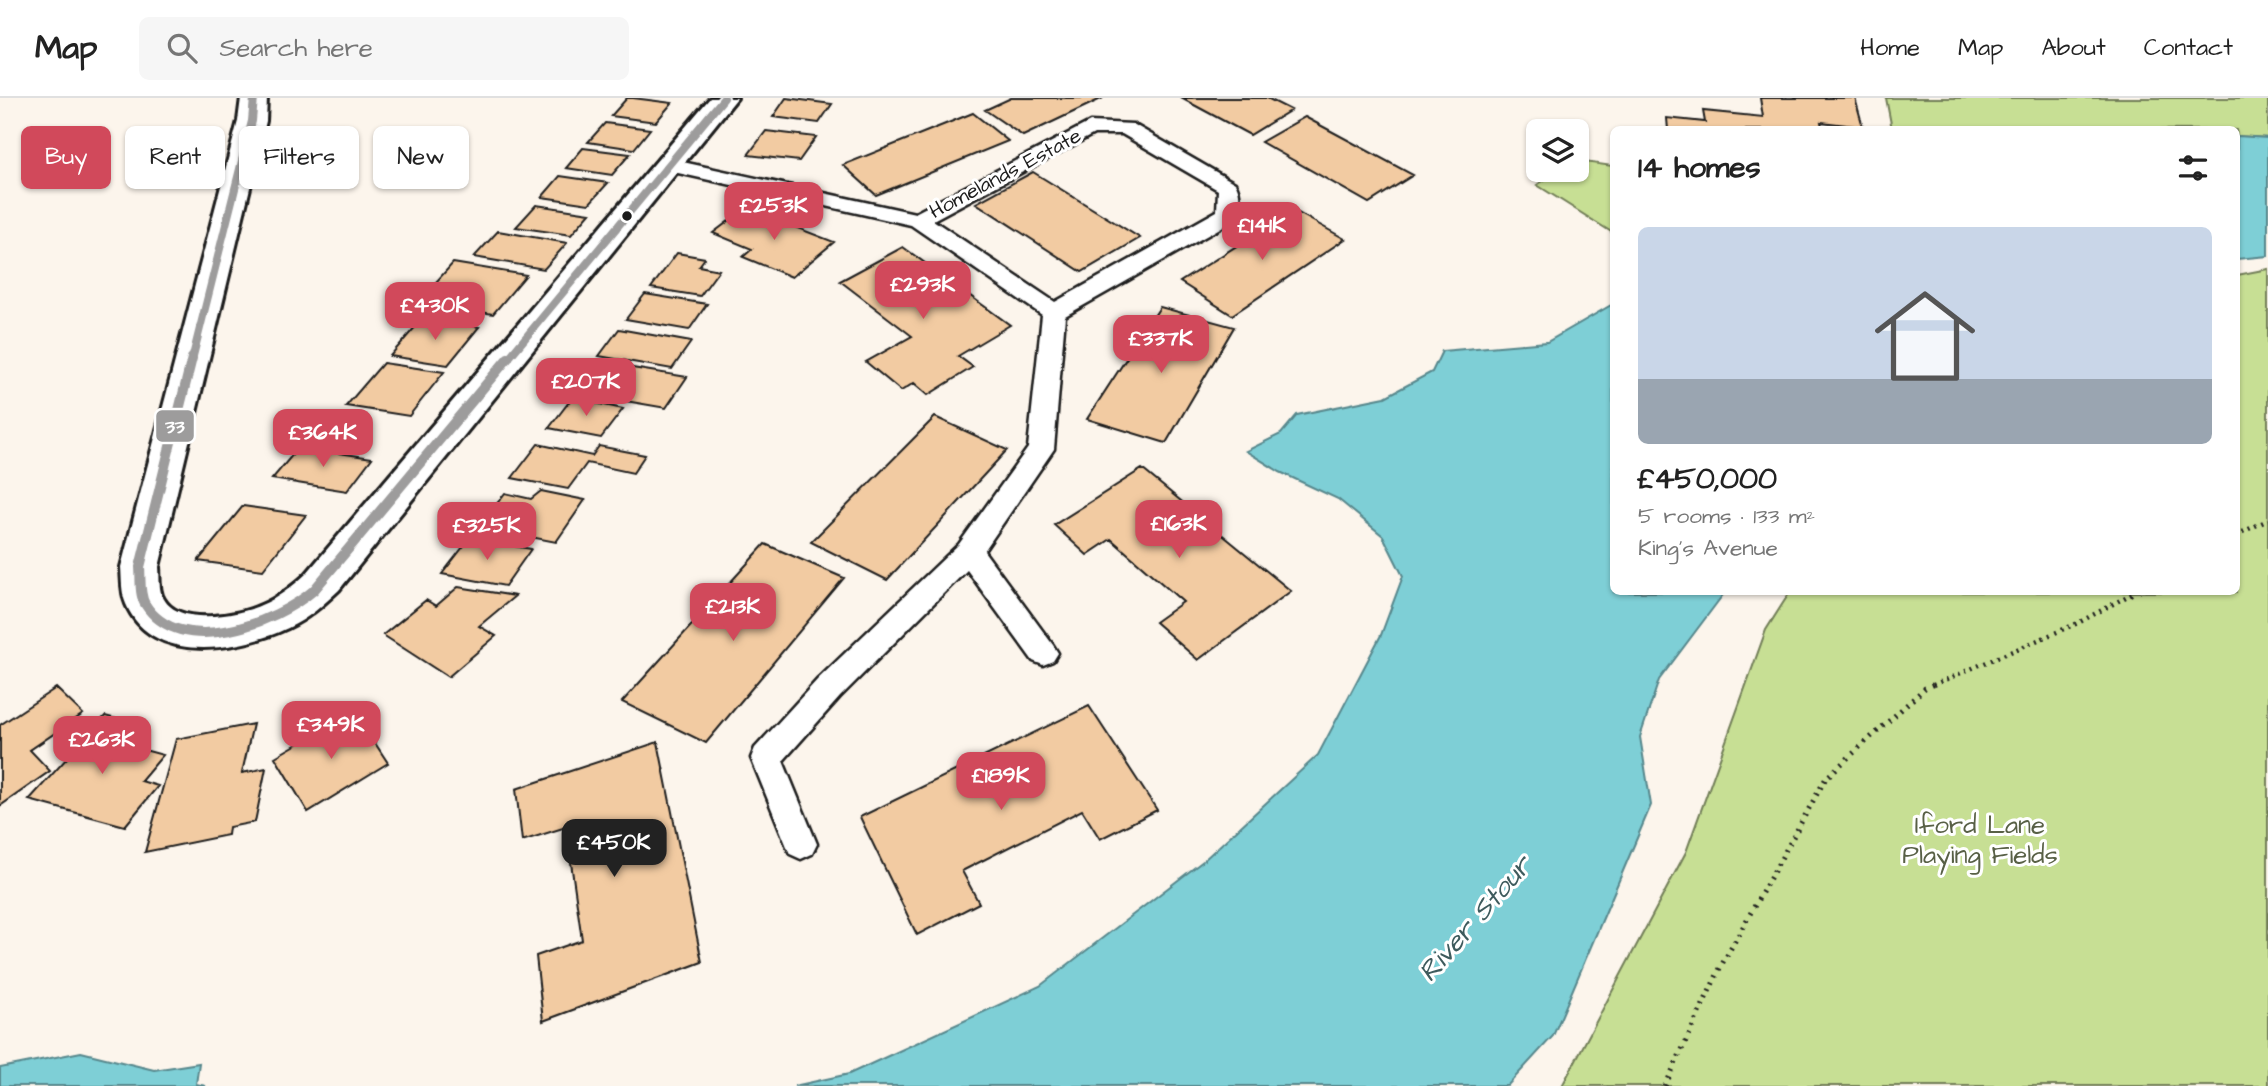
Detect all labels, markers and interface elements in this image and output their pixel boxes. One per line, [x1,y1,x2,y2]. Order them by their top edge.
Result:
search box [139,17,629,80]
text: Map [35,25,97,71]
icon: search [163,29,201,67]
text: Search here [219,30,373,66]
text: Home [1860,31,1920,65]
text: Map [1958,31,2003,65]
text: About [2041,31,2106,65]
text: Contact [2144,31,2233,65]
map controls [1526,119,1589,182]
button: layers [1526,119,1589,182]
street label: Homelands Estate [924,121,1086,226]
chip: Buy [21,126,111,189]
chip: Rent [125,126,225,189]
chip: Filters [239,126,359,189]
chip: New [373,126,469,189]
text: 14 homes [1638,147,1761,189]
icon: filters [2174,149,2212,187]
pin: £253K [725,183,823,242]
text: £253K [740,189,808,221]
pin: £141K [1213,202,1311,262]
unlabelled marker [620,209,634,223]
text: £141K [1238,209,1286,241]
pin: £293K [874,262,972,321]
text: £293K [891,268,955,300]
icon: home [1862,273,1988,399]
pin: £430K [386,282,484,342]
text: £430K [401,289,469,321]
pin: £337K [1112,316,1210,375]
text: £337K [1129,322,1193,354]
pin: £207K [537,358,635,418]
text: £207K [552,365,620,397]
line badge: 33 [155,409,195,443]
pin: £364K [274,410,372,469]
text: 33 [164,414,185,441]
text: £364K [289,416,357,448]
text: £450,000 [1638,458,1777,500]
pin: £163K [1130,500,1228,560]
text: 5 rooms · 133 m² [1638,500,1815,532]
pin: £325K [438,503,536,562]
text: £163K [1151,507,1207,539]
text: £325K [453,509,521,541]
text: King's Avenue [1638,532,1778,564]
pin: £213K [684,584,782,643]
text: £213K [706,590,760,622]
pin: £349K [282,702,380,761]
text: £349K [298,708,364,740]
pin: £263K [53,716,151,776]
text: £263K [69,723,135,755]
pin: £189K [952,752,1050,812]
text: £189K [972,759,1030,791]
park label: Iford Lane Playing Fields [1902,807,2058,875]
pin: £450K [565,820,663,879]
text: £450K [578,826,650,858]
water label: River Stour [1409,846,1542,990]

